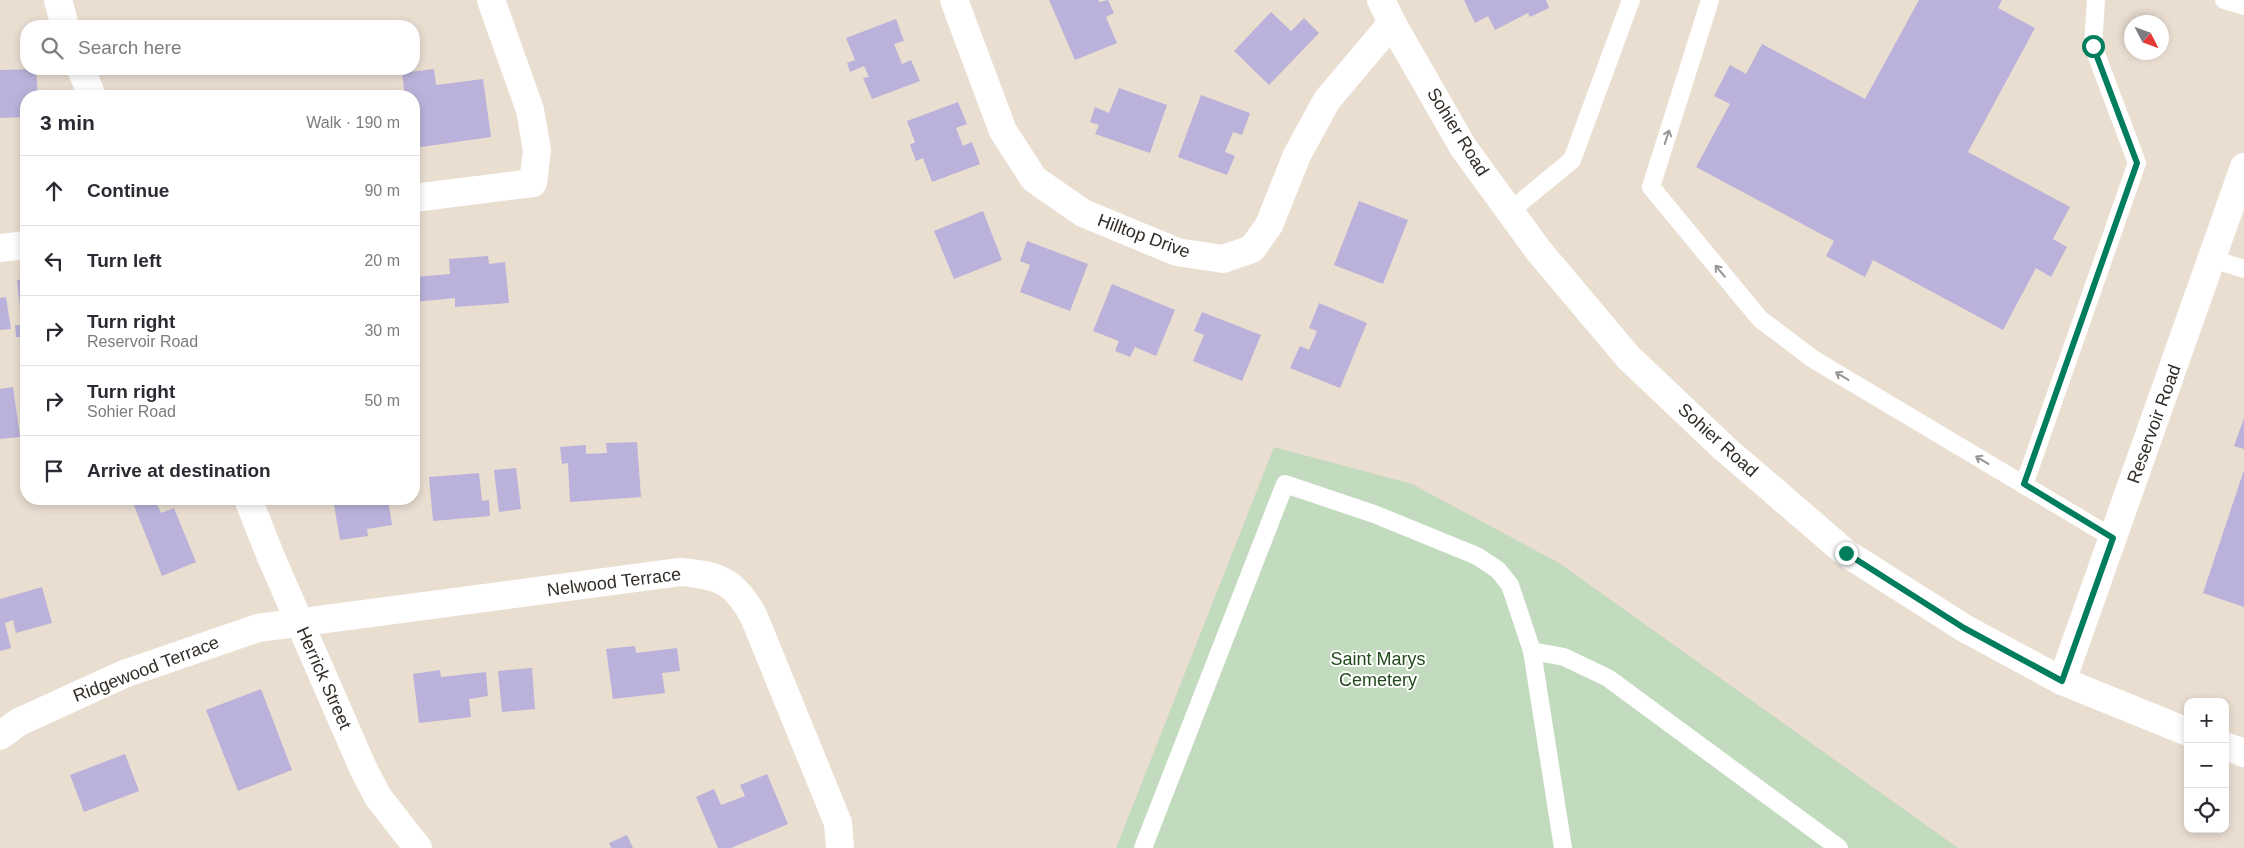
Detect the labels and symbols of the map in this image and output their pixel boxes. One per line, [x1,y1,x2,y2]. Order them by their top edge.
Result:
north arrow [2124,15,2169,60]
route start [2082,35,2105,58]
street label: Sohier Road [1423,84,1493,180]
one-way arrow [1662,129,1672,145]
street label: Hilltop Drive [1095,210,1193,262]
one-way arrow [1715,265,1726,278]
street label: Reservoir Road [2123,362,2185,486]
one-way arrow [1836,371,1850,381]
street label: Sohier Road [1674,399,1762,481]
one-way arrow [1975,454,1989,464]
route end [1835,542,1858,565]
street label: Nelwood Terrace [546,564,682,600]
street label: Herrick Street [292,624,356,732]
street label: Ridgewood Terrace [70,632,222,706]
park label: Saint Marys Cemetery [1330,649,1426,690]

